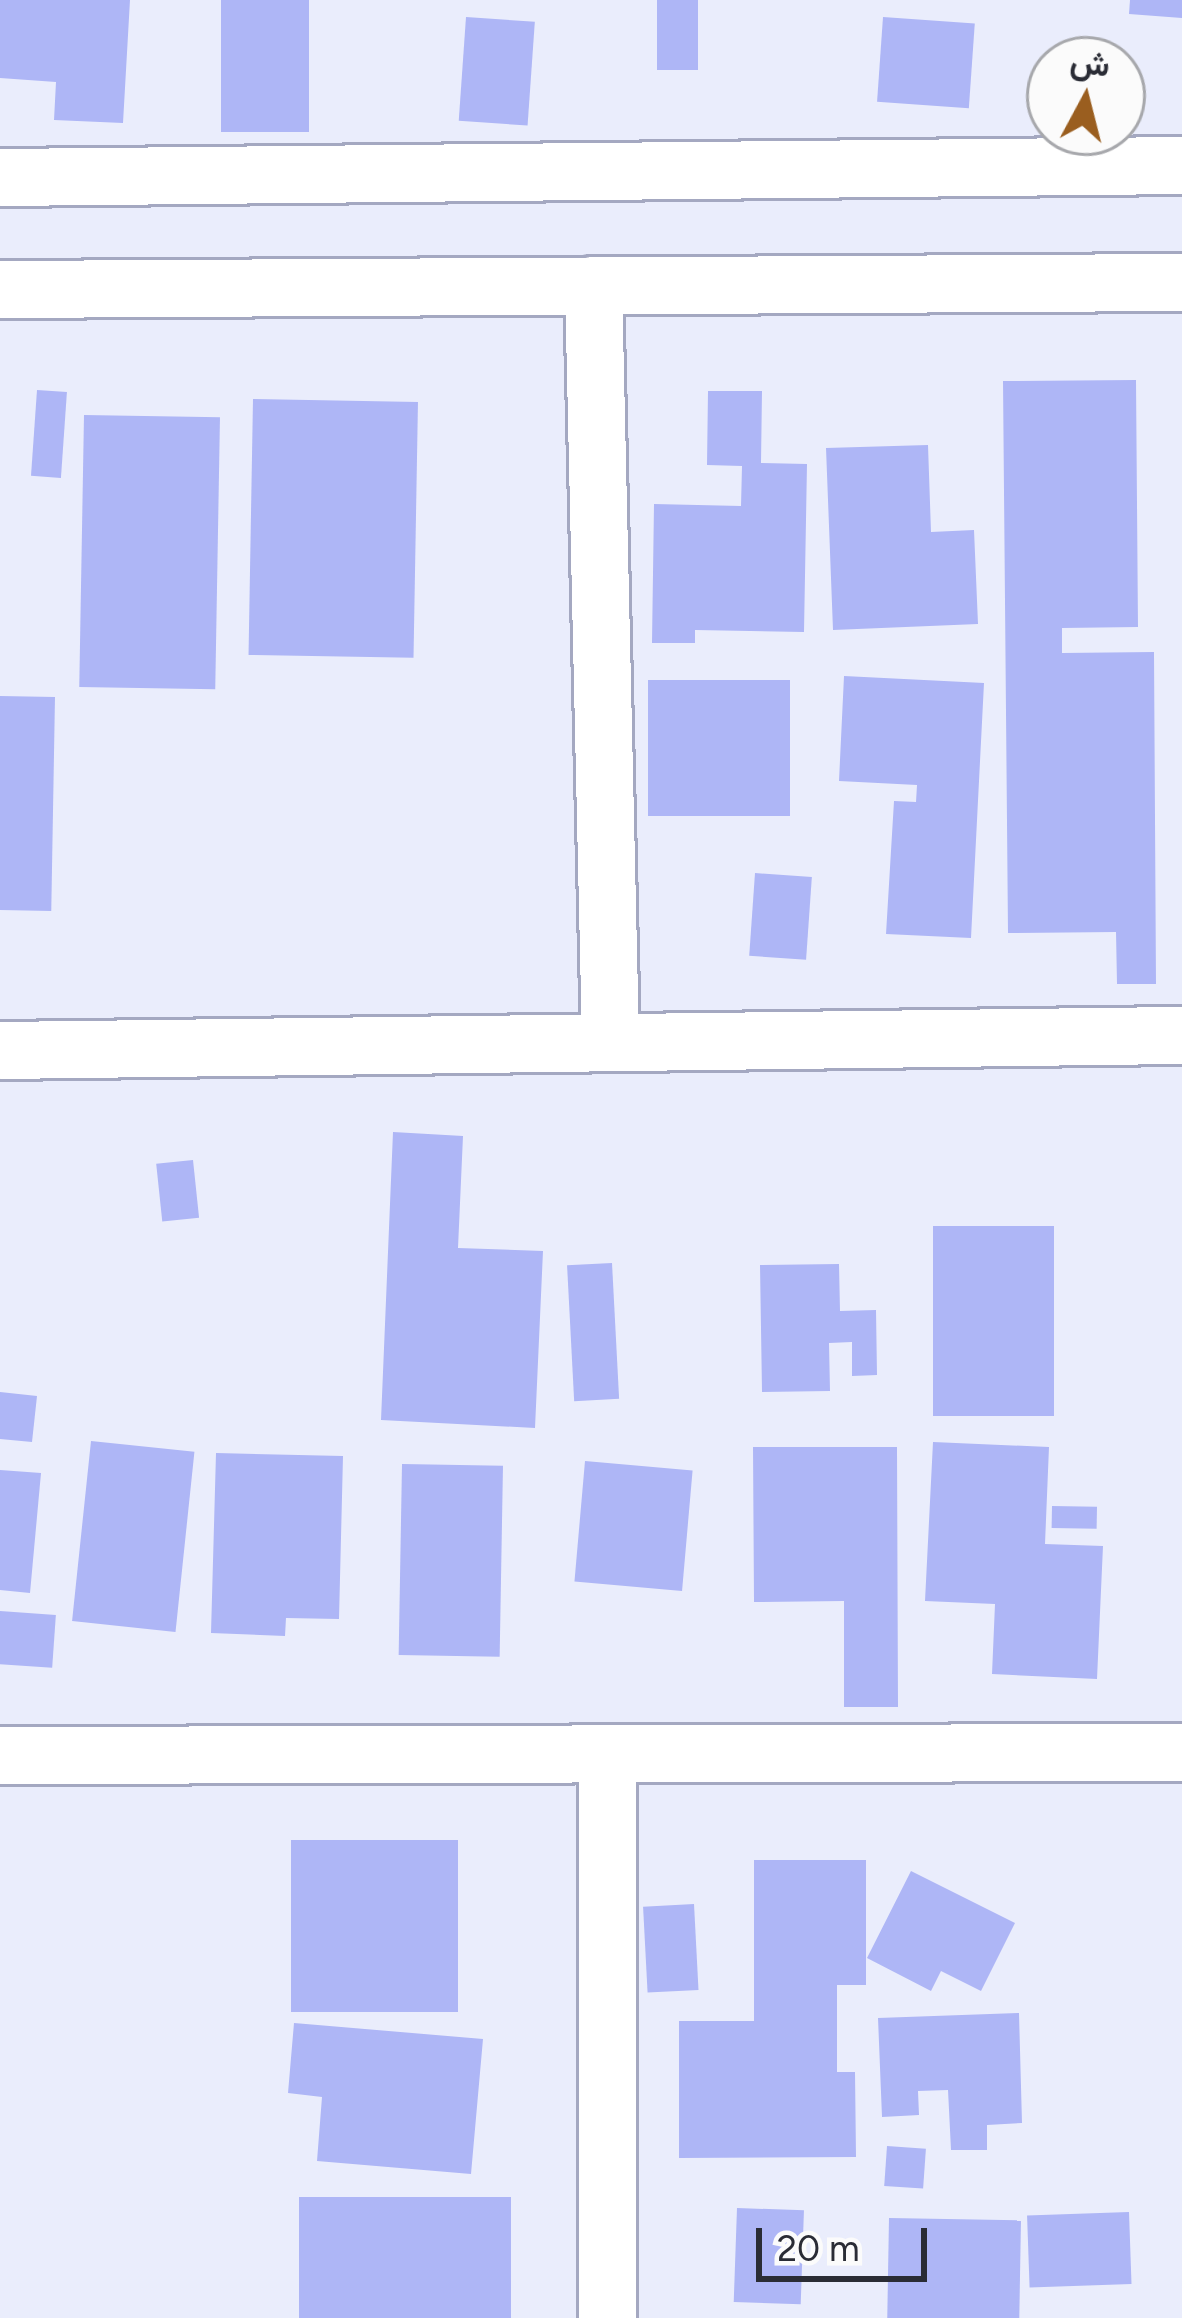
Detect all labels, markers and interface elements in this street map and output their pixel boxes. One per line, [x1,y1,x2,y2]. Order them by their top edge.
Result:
north arrow [1026,36,1146,156]
text: ش [1068,41,1112,85]
scale bar [762,2204,933,2278]
text: 20 m [777,2227,860,2270]

